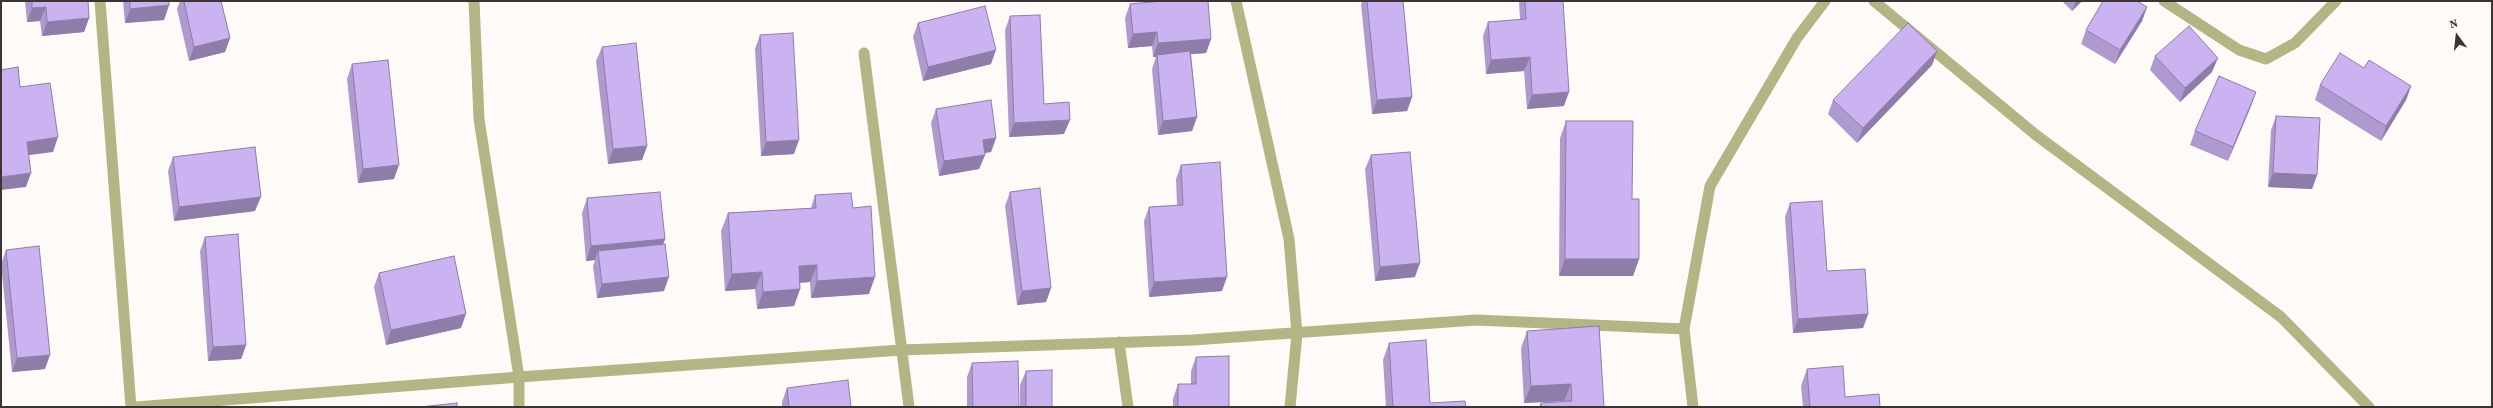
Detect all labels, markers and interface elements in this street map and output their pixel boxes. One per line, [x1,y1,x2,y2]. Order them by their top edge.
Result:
north arrow [2437,16,2477,56]
text: N [2448,16,2460,32]

